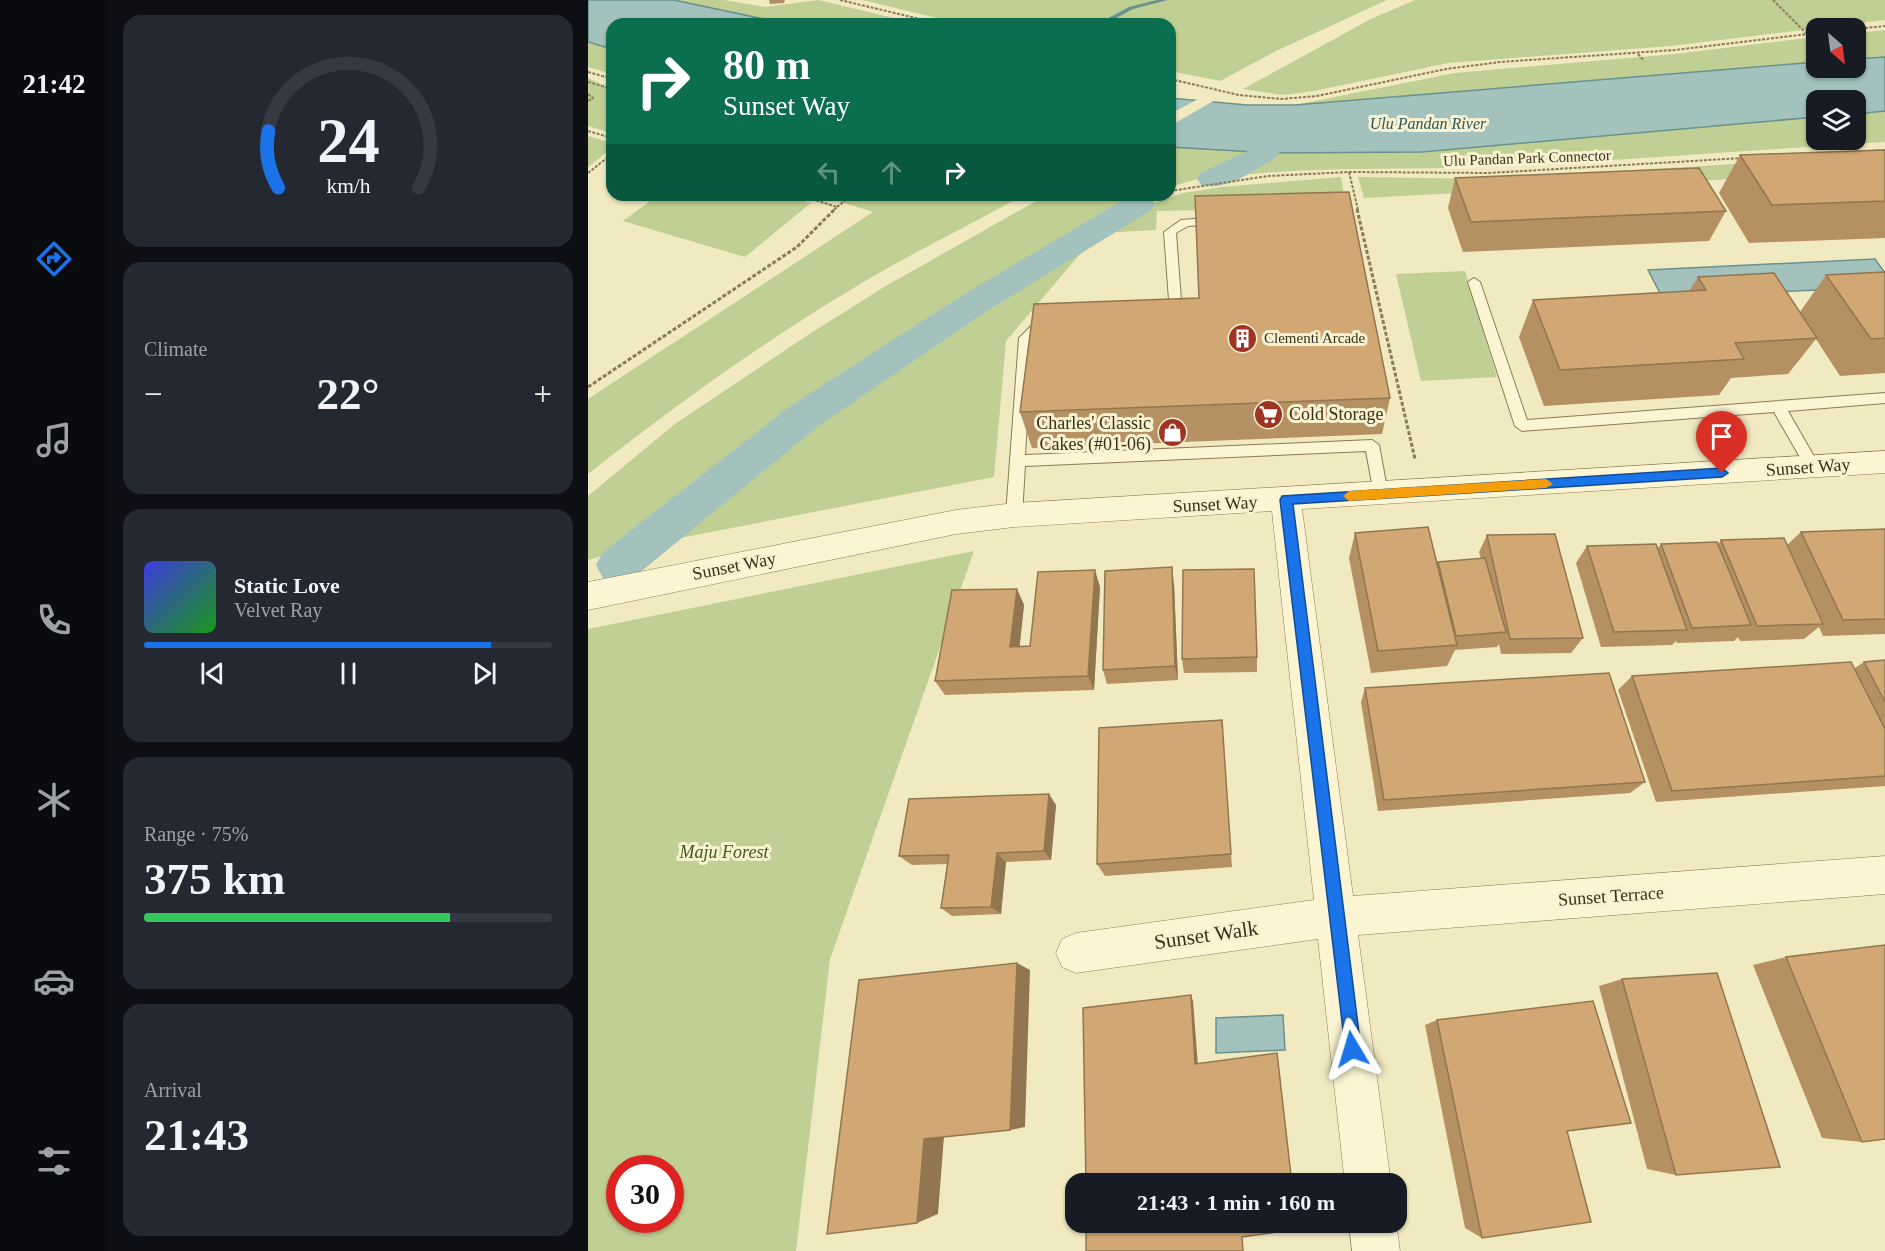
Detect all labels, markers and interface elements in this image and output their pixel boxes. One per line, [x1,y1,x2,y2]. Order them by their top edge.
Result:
north arrow [1806,18,1866,78]
map controls [1806,18,1866,150]
icon: right [624,42,702,120]
text: 80 m [723,42,811,88]
text: 21:42 [23,69,86,99]
button: layers [1806,90,1866,150]
text: Sunset Way [723,91,850,121]
text: 24 [317,106,379,175]
water label: Ulu Pandan River [1370,115,1487,132]
street label: Ulu Pandan Park Connector [1443,147,1611,169]
icon: left [812,156,845,189]
icon: ahead [875,156,908,189]
icon: right [938,156,971,189]
text: km/h [326,174,370,198]
icon: directions [33,238,75,280]
building icon: Clementi Arcade [1227,322,1259,354]
place label: Clementi Arcade [1264,330,1366,346]
text: Climate [144,338,207,360]
text: 22° [317,369,380,419]
text: − [144,376,163,412]
text: + [533,376,552,412]
supermarket icon: Cold Storage [1252,398,1284,430]
place label: Cold Storage [1289,404,1384,424]
pin [1696,411,1747,473]
place label: Charles' Classic Cakes (#01-06) [1036,413,1151,455]
shop icon: Charles' Classic Cakes (#01-06) [1156,417,1188,449]
icon: music [33,419,75,461]
icon: arrive [1705,420,1738,453]
street label: Sunset Way [1765,454,1851,480]
street label: Sunset Way [1172,492,1258,516]
street label: Sunset Way [691,548,777,584]
text: Static Love [234,573,340,598]
icon: phone [33,599,75,641]
text: Velvet Ray [234,599,322,621]
icon: previous [196,657,229,690]
icon: pause [332,657,365,690]
icon: next [468,657,501,690]
icon: climate [33,779,75,821]
text: Range · 75% [144,823,248,845]
park label: Maju Forest [679,842,769,862]
text: 375 km [144,854,285,904]
street label: Sunset Terrace [1557,882,1665,910]
street label: Sunset Walk [1153,916,1260,954]
icon: car [33,960,75,1002]
position arrow [1320,1017,1384,1081]
text: Arrival [144,1079,202,1101]
text: 21:43 [144,1110,249,1160]
icon: filters [33,1140,75,1182]
speed limit sign: 30 [606,1155,684,1233]
text: 21:43 · 1 min · 160 m [1137,1190,1335,1215]

